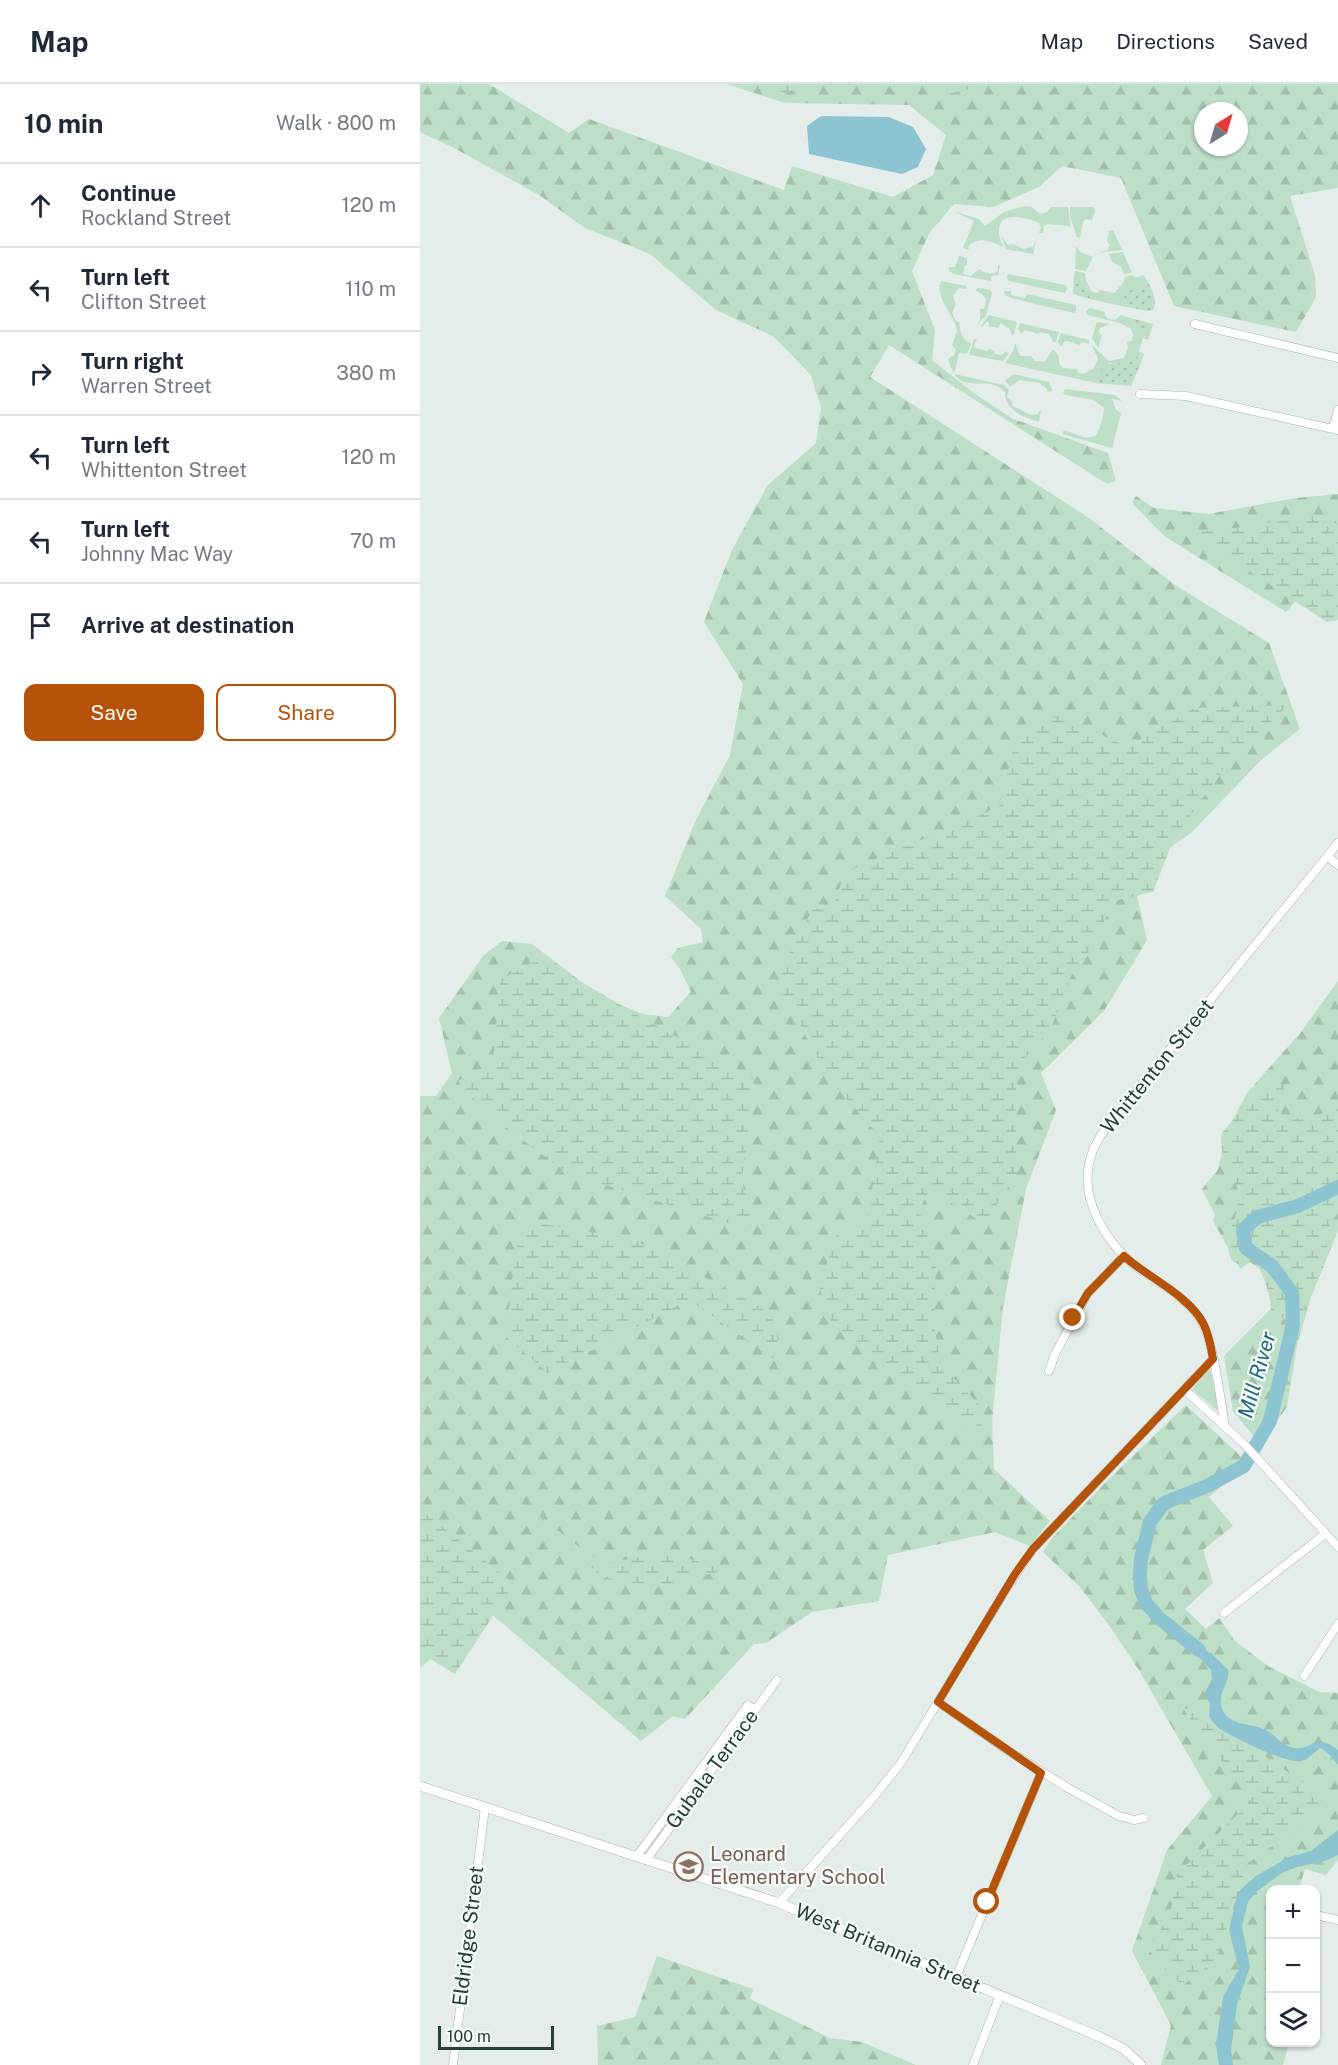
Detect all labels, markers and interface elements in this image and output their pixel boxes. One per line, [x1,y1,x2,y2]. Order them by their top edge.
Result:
text: Map [30,25,89,58]
text: Map [1041,29,1083,54]
text: Directions [1116,29,1215,54]
text: Saved [1248,29,1308,54]
north arrow [1194,102,1248,156]
text: 10 min [24,108,103,139]
text: Walk · 800 m [276,111,396,135]
text: Continue [81,180,176,206]
icon: ahead [24,189,57,222]
text: 120 m [342,193,396,217]
text: Rockland Street [81,206,231,230]
text: Turn left [81,264,170,290]
icon: left [24,273,57,306]
text: 110 m [345,277,396,301]
text: Clifton Street [81,290,207,314]
text: Turn right [81,348,184,374]
icon: right [24,357,57,390]
text: 380 m [336,361,396,385]
text: Warren Street [81,374,212,398]
text: Turn left [81,432,170,458]
icon: left [24,441,57,474]
text: 120 m [342,445,396,469]
text: Whittenton Street [81,458,247,482]
text: Turn left [81,516,170,542]
icon: left [24,525,57,558]
text: 70 m [350,529,396,553]
text: Johnny Mac Way [81,542,233,566]
icon: arrive [24,609,57,642]
text: Arrive at destination [81,612,294,638]
button: Save [24,684,204,741]
button: Share [216,684,396,741]
street label: Whittenton Street [1095,994,1219,1138]
route end [1059,1304,1085,1330]
water label: Mill River [1232,1328,1281,1421]
street label: Gubala Terrace [661,1705,763,1833]
place label: Leonard Elementary School [710,1842,885,1889]
school or university icon: Leonard Elementary School [673,1850,705,1882]
street label: Eldridge Street [447,1865,489,2007]
map controls [1266,1885,1320,2047]
button: + [1266,1885,1320,1939]
route start [973,1888,999,1914]
street label: West Britannia Street [792,1898,984,1998]
button: − [1266,1939,1320,1993]
button: layers [1266,1993,1320,2047]
scale bar [438,2023,554,2050]
text: 100 m [447,2027,491,2046]

